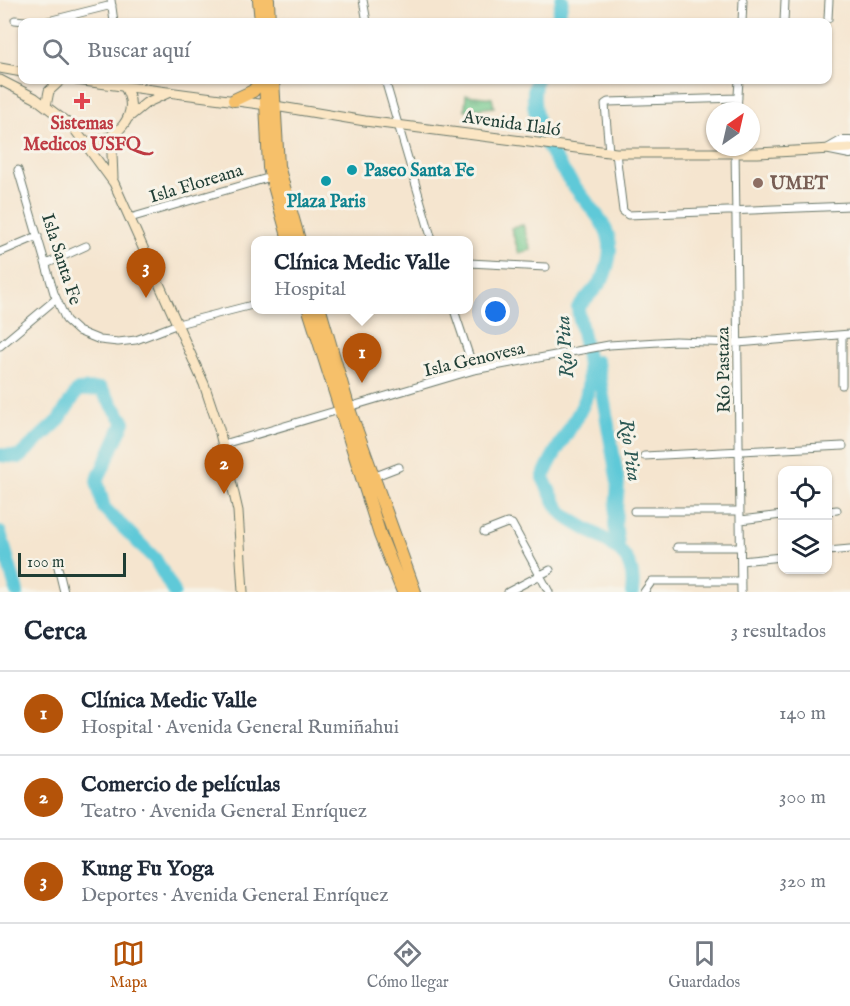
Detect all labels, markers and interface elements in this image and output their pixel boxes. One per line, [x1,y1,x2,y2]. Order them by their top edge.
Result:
search box [18,18,832,84]
icon: search [39,35,72,68]
text: Buscar aquí [87,37,190,65]
marker: Sistemas Medicos USFQ [73,92,91,110]
north arrow [706,102,760,156]
street label: Avenida Ilaló [460,106,562,143]
place label: Sistemas Medicos USFQ [23,113,154,157]
street label: Isla Floreana [147,159,246,210]
place label: Paseo Santa Fe [364,160,475,183]
marker: Paseo Santa Fe [345,163,359,177]
place label: UMET [769,173,829,196]
marker: Plaza Paris [319,174,333,188]
marker: UMET [751,176,765,190]
place label: Plaza Paris [287,191,366,214]
street label: Isla Santa Fe [35,211,86,308]
popup [251,236,473,314]
pin: 3 [126,248,166,298]
text: Clínica Medic Valle [274,249,450,277]
text: Hospital [274,277,346,302]
your location [481,297,510,326]
water label: Río Pita [551,315,580,379]
street label: Río Pastaza [712,326,737,413]
pin: 1 [342,334,382,383]
street label: Isla Genovesa [422,338,527,383]
water label: Rio Pita [613,417,646,483]
pin: 2 [204,444,244,494]
map controls [778,466,832,574]
button: locate [778,466,832,520]
button: layers [778,520,832,574]
scale bar [18,550,126,578]
text: 100 m [27,553,64,573]
text: Cerca [24,615,86,648]
text: 3 resultados [731,619,826,644]
text: Clínica Medic Valle [81,687,257,715]
text: 1 [40,701,47,726]
text: 140 m [779,701,826,726]
text: Hospital · Avenida General Rumiñahui [81,715,399,740]
text: Comercio de películas [81,771,280,799]
text: 2 [39,785,48,810]
text: 300 m [779,785,826,810]
text: Teatro · Avenida General Enríquez [81,799,367,824]
text: Kung Fu Yoga [81,855,214,883]
text: 3 [40,869,47,894]
text: 320 m [780,869,826,894]
text: Deportes · Avenida General Enríquez [81,883,389,908]
tab: Mapa [110,937,147,993]
tab: Cómo llegar [367,937,449,993]
tab: Guardados [668,937,740,993]

